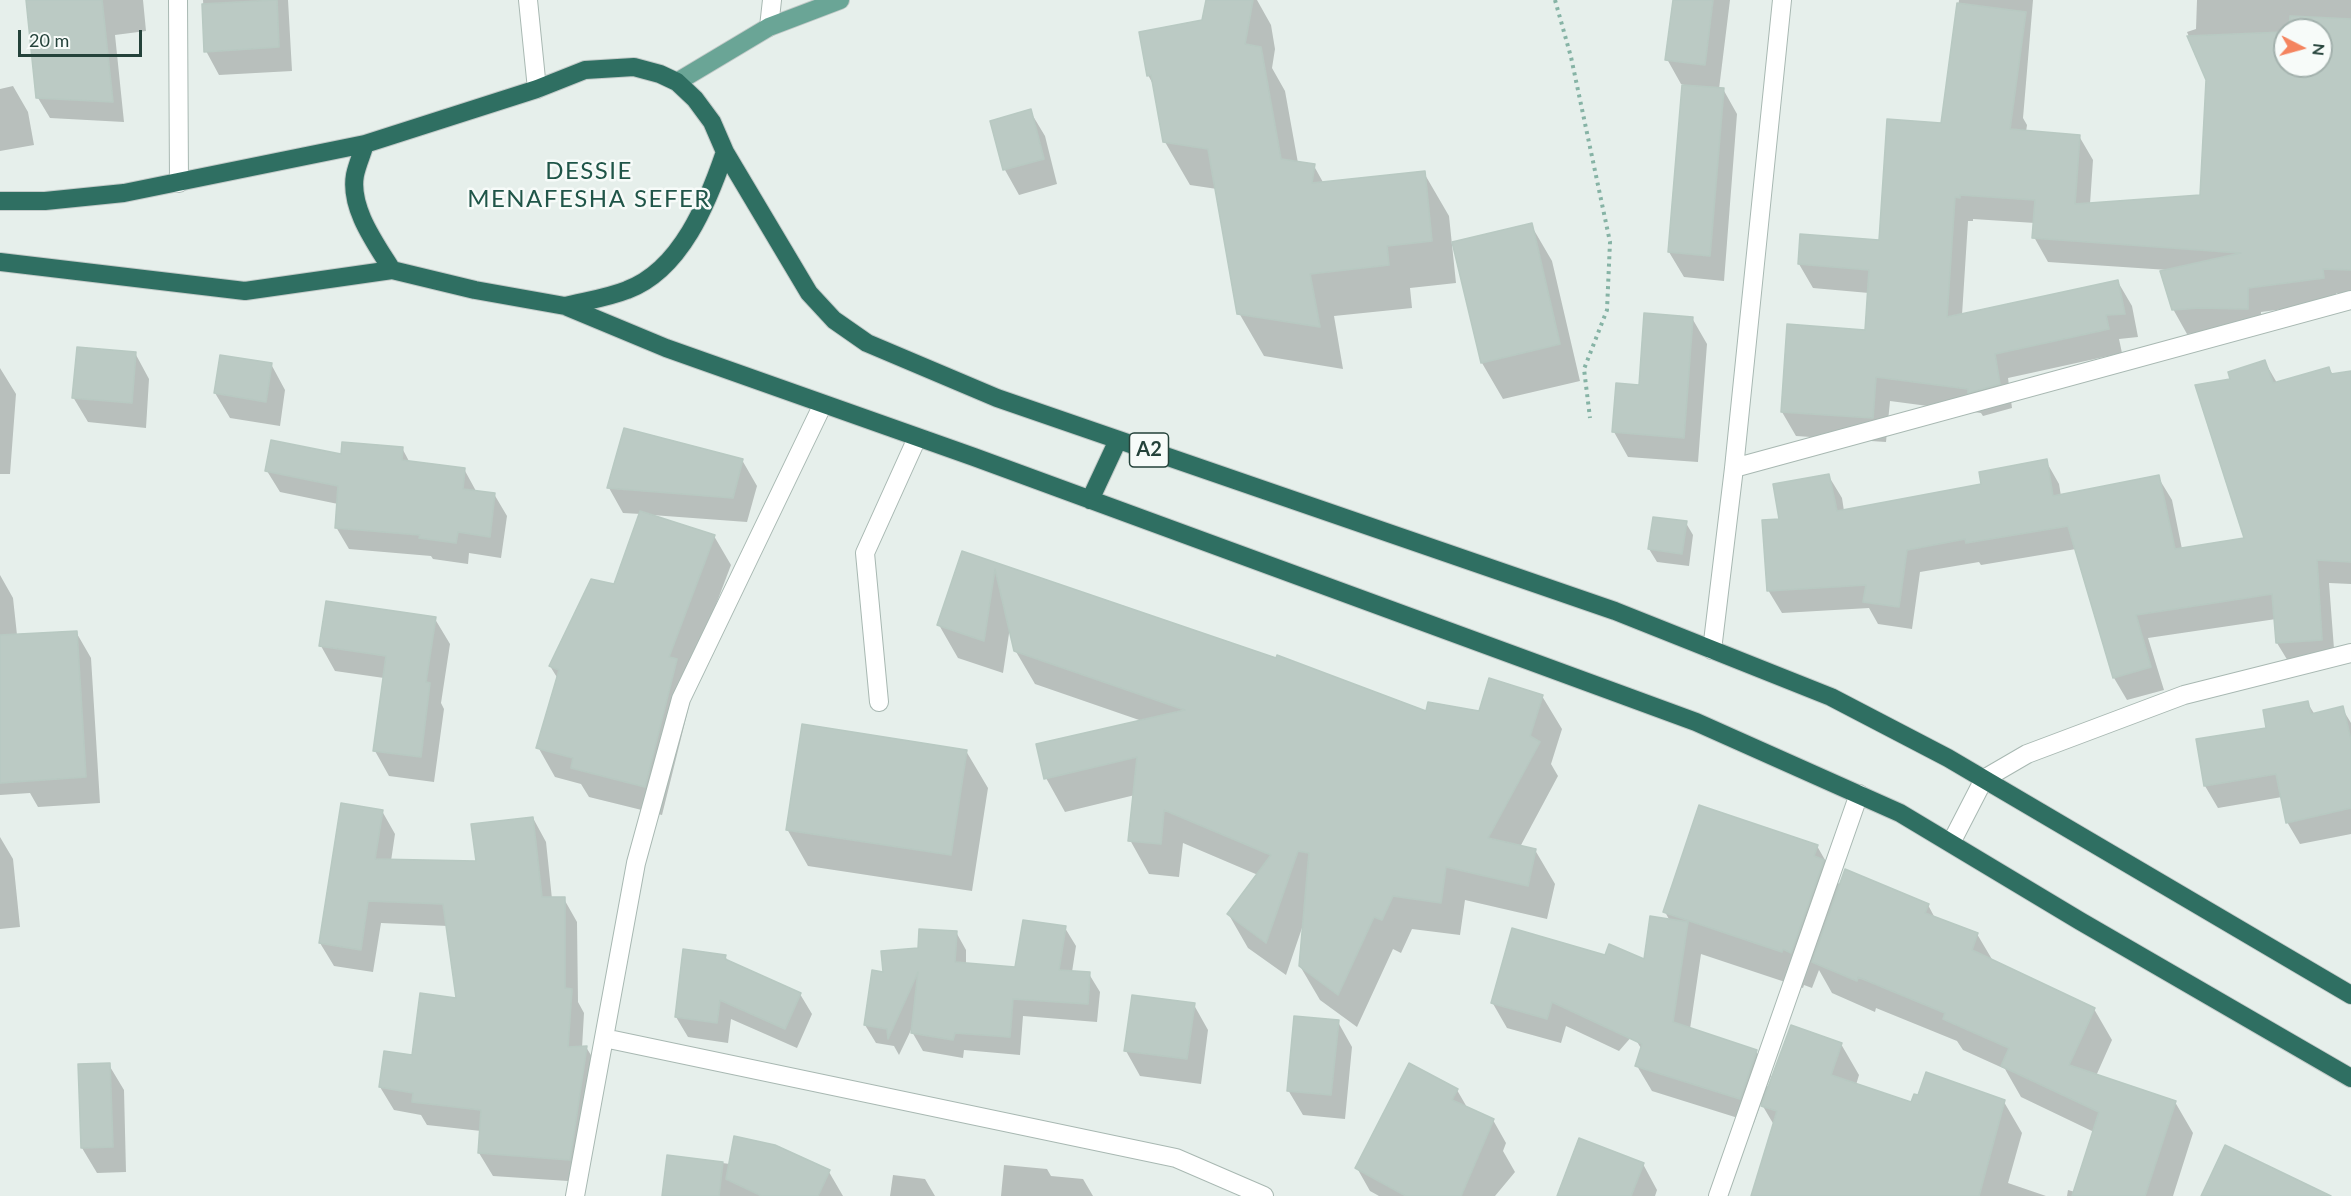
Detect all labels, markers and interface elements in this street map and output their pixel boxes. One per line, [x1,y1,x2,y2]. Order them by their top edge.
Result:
scale bar [21,18,146,56]
north arrow [2273,18,2333,78]
text: 20 m [29,29,69,51]
text: N [2309,43,2330,57]
district label: DESSIE MENAFESHA SEFER [467,157,711,213]
road number: A2 [1130,433,1168,467]

